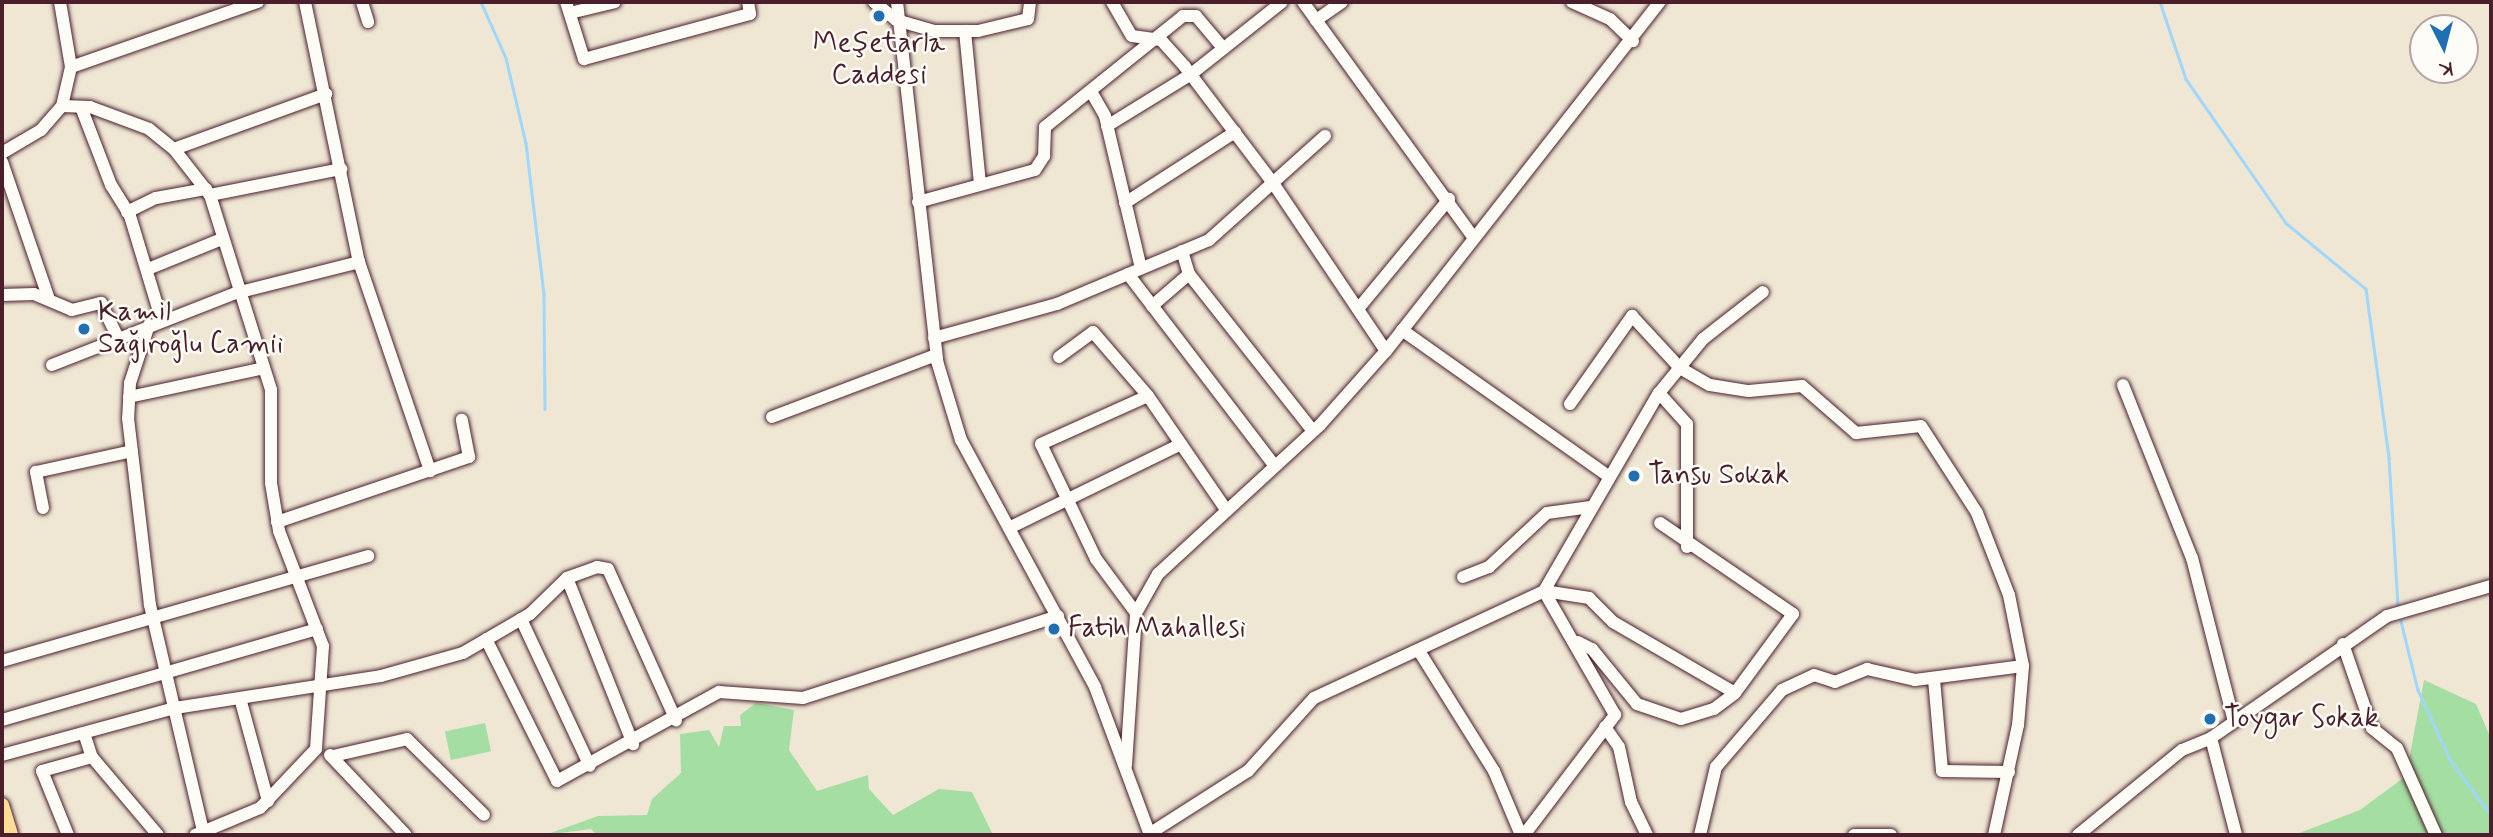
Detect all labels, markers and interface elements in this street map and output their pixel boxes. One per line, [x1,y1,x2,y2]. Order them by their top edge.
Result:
marker: Meşetarla Caddesi [871,8,887,24]
north arrow [2409,14,2479,84]
place label: Meşetarla Caddesi [813,27,945,93]
text: K [2438,55,2454,82]
place label: Kamil Sağıroğlu Camii [98,296,284,362]
marker: Kamil Sağıroğlu Camii [76,321,92,337]
place label: Tansu Sokak [1648,459,1790,493]
marker: Tansu Sokak [1626,468,1642,484]
place label: Fatih Mahallesi [1068,612,1246,646]
marker: Fatih Mahallesi [1046,621,1062,637]
place label: Toygar Sokak [2224,702,2382,736]
marker: Toygar Sokak [2202,711,2218,727]

